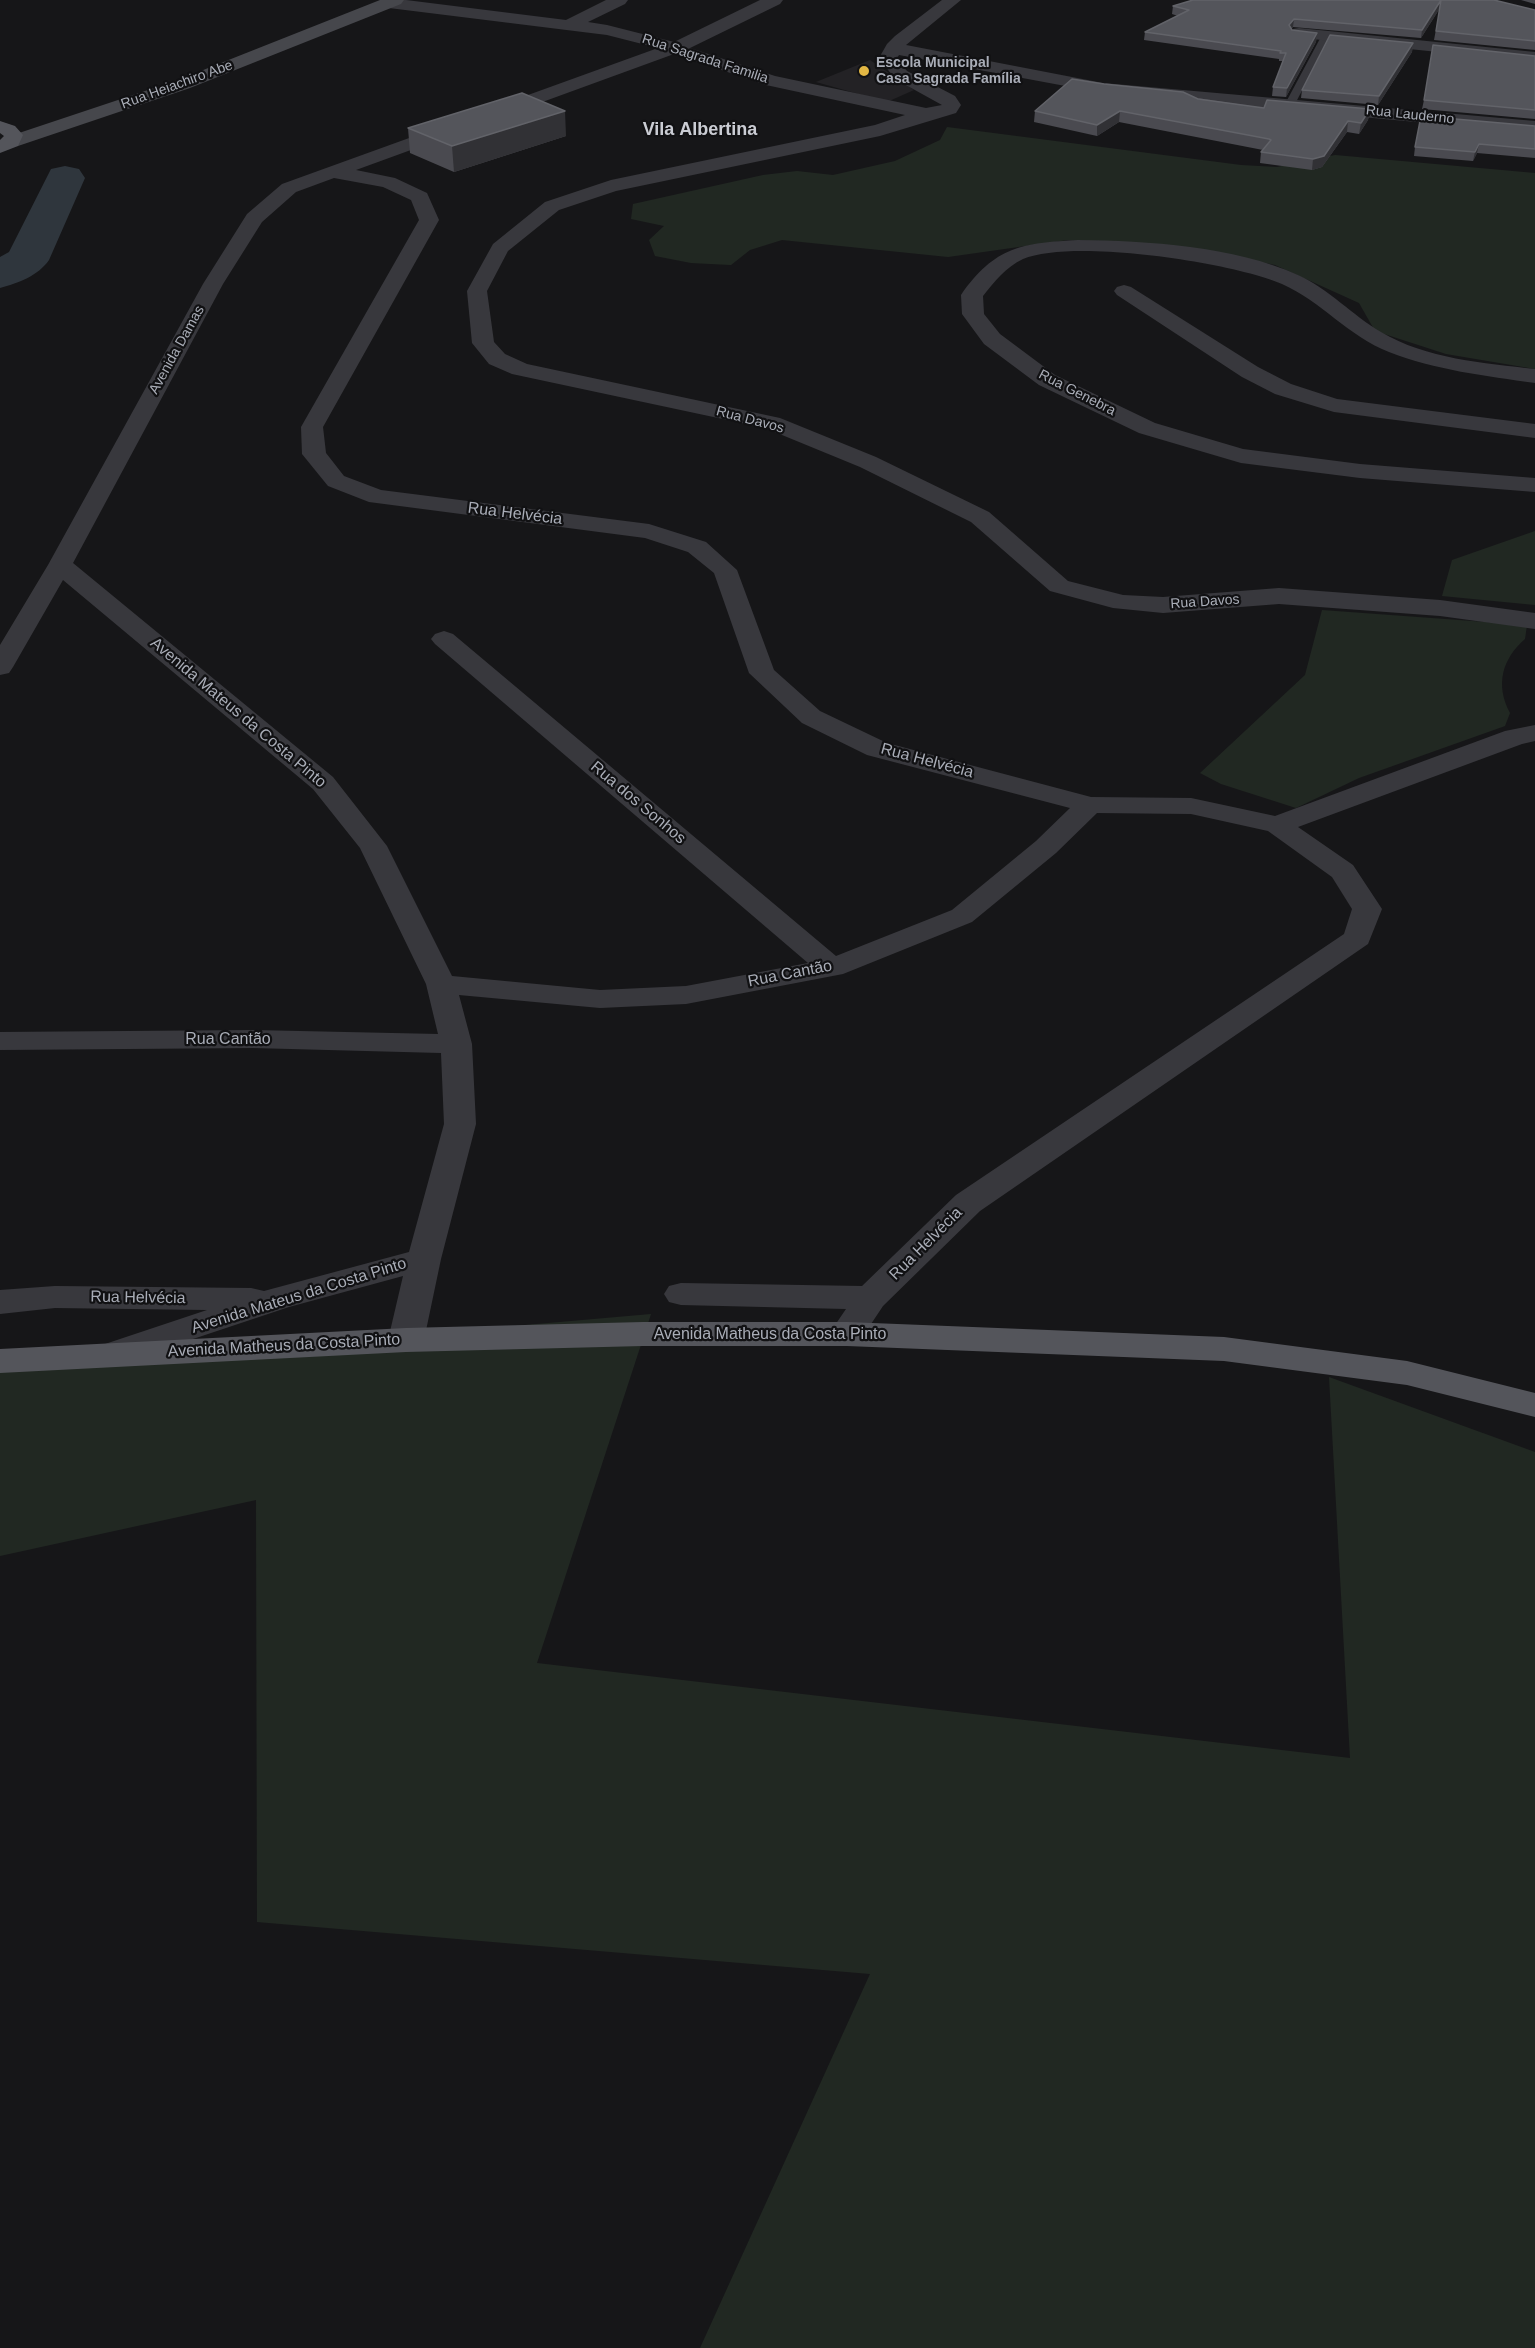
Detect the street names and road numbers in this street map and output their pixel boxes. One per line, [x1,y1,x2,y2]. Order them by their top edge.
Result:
street label: Rua Sagrada Familia [640,31,770,87]
street label: Rua Heiachiro Abe [119,57,235,113]
street label: Rua Lauderno [1365,102,1455,128]
street label: Avenida Damas [146,303,208,397]
street label: Rua Genebra [1036,366,1118,420]
street label: Rua Davos [714,403,786,437]
street label: Rua Helvécia [467,499,563,529]
street label: Rua Davos [1170,591,1240,613]
street label: Avenida Mateus da Costa Pinto [146,634,330,792]
street label: Rua Helvécia [879,739,975,783]
street label: Rua dos Sonhos [587,758,689,848]
street label: Rua Cantão [746,956,834,992]
street label: Rua Cantão [185,1030,271,1050]
street label: Rua Helvécia [886,1204,966,1284]
street label: Avenida Mateus da Costa Pinto [189,1254,409,1338]
street label: Rua Helvécia [90,1288,186,1308]
street label: Avenida Matheus da Costa Pinto [654,1325,886,1345]
street label: Avenida Matheus da Costa Pinto [167,1330,401,1362]

